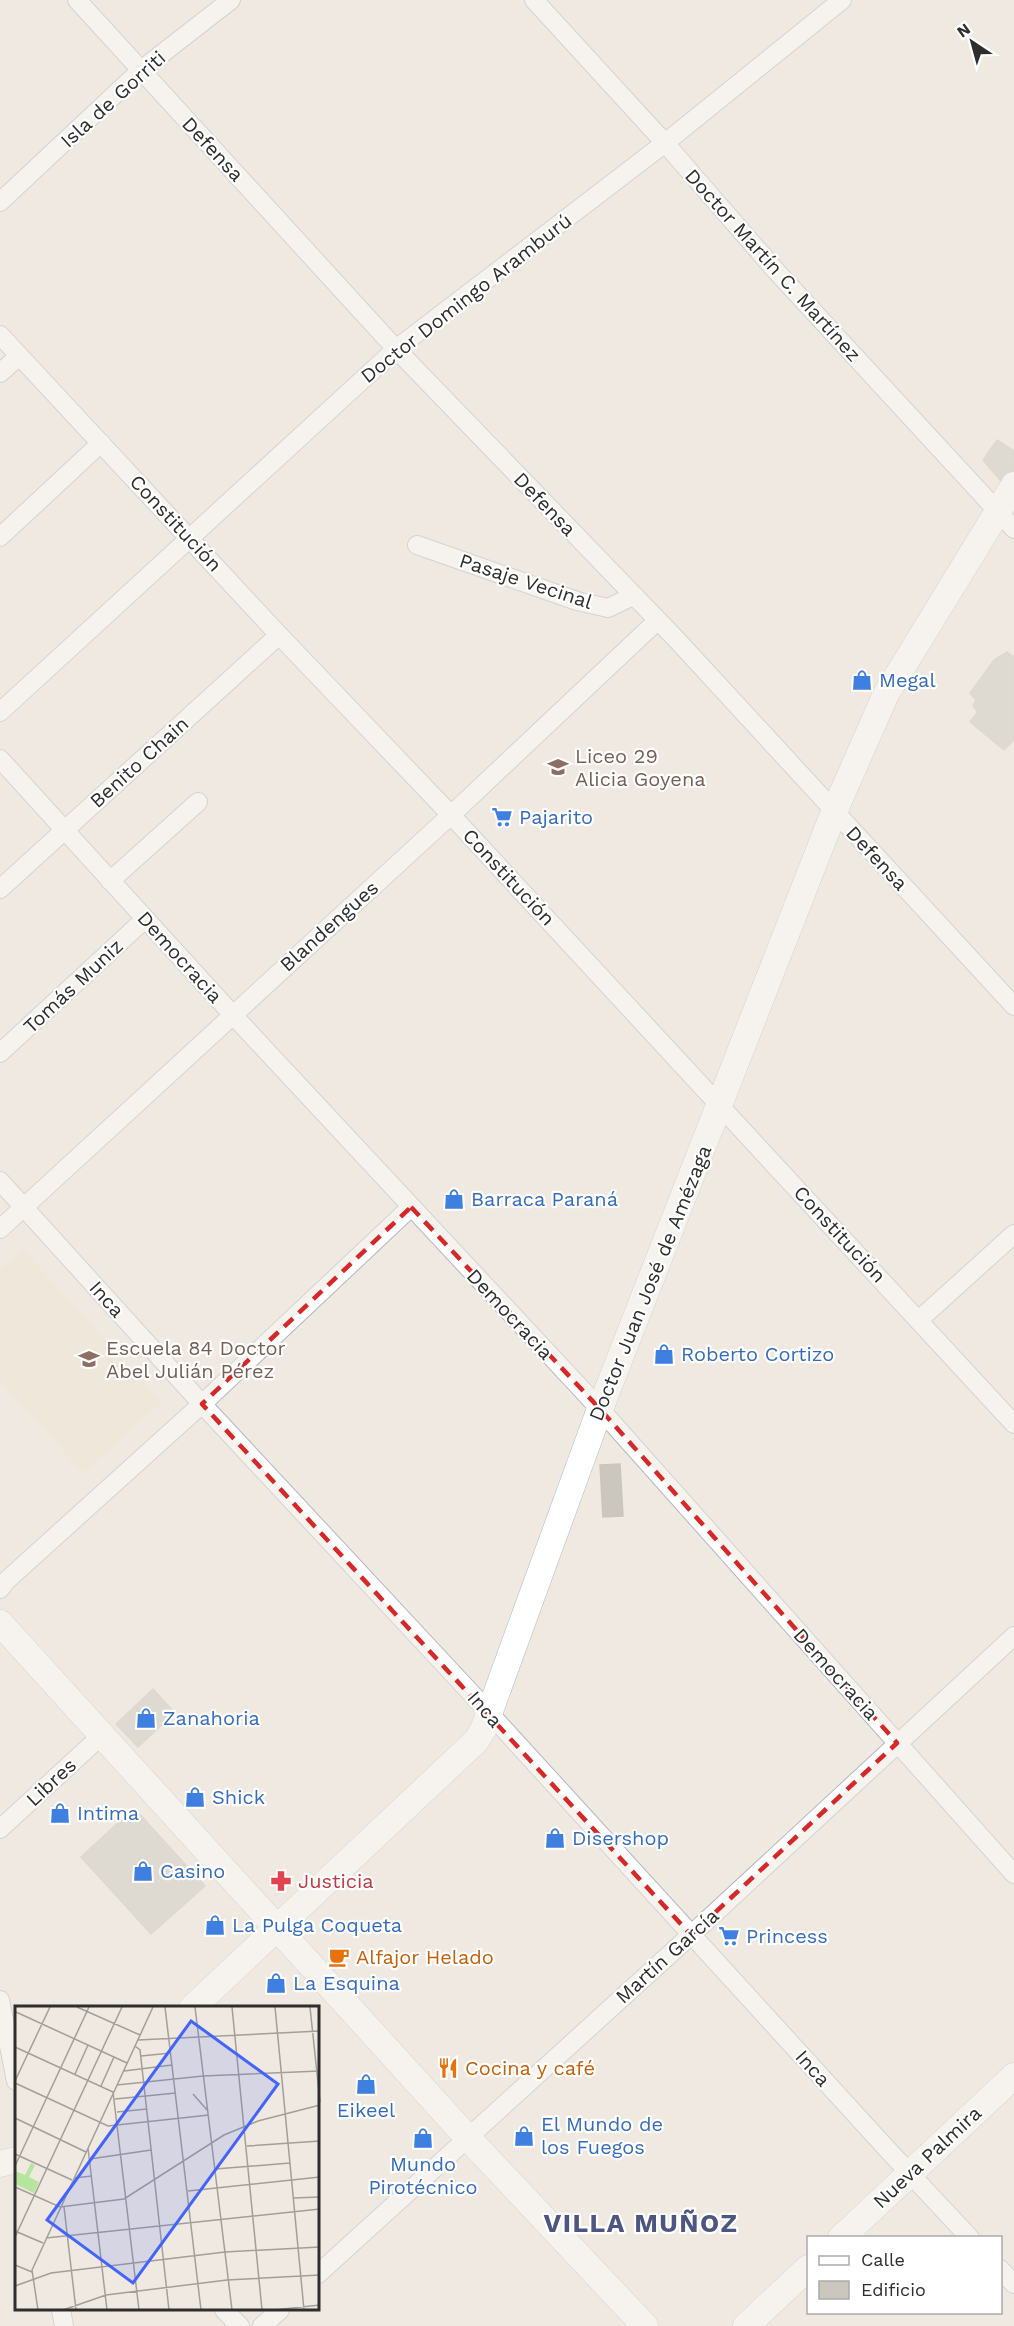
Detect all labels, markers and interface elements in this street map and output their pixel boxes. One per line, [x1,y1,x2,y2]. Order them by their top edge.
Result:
north arrow [942,12,1002,72]
text: N [953,19,974,41]
street label: Isla de Gorriti [56,46,170,152]
street label: Defensa [177,112,249,186]
street label: Doctor Martín C. Martínez [680,164,866,366]
street label: Doctor Domingo Aramburú [356,208,576,388]
street label: Defensa [509,467,581,541]
street label: Constitución [125,469,227,577]
street label: Pasaje Vecinal [457,548,595,614]
shop icon: Megal [850,668,874,692]
place label: Megal [879,668,936,692]
street label: Benito Chain [85,711,193,813]
place label: Liceo 29 Alicia Goyena [575,744,706,791]
school or university icon: Liceo 29 Alicia Goyena [546,755,570,779]
supermarket icon: Pajarito [490,805,514,829]
place label: Pajarito [519,805,593,829]
street label: Defensa [841,821,913,895]
street label: Constitución [458,823,560,931]
street label: Blandengues [275,875,383,977]
street label: Democracia [133,906,227,1008]
street label: Tomás Muniz [18,934,128,1038]
street label: Doctor Juan José de Amézaga [584,1142,716,1424]
street label: Constitución [789,1180,891,1288]
shop icon: Barraca Paraná [442,1187,466,1211]
place label: Barraca Paraná [471,1187,618,1211]
street label: Democracia [462,1264,558,1364]
street label: Inca [84,1276,130,1322]
place label: Escuela 84 Doctor Abel Julián Pérez [106,1336,286,1383]
shop icon: Roberto Cortizo [652,1342,676,1366]
place label: Roberto Cortizo [681,1342,834,1366]
school or university icon: Escuela 84 Doctor Abel Julián Pérez [77,1347,101,1371]
street label: Democracia [789,1623,883,1725]
street label: Inca [463,1686,507,1732]
shop icon: Zanahoria [134,1706,158,1730]
place label: Zanahoria [163,1706,260,1730]
street label: Libres [21,1753,81,1811]
shop icon: Shick [183,1785,207,1809]
place label: Shick [212,1785,265,1809]
shop icon: Intima [48,1801,72,1825]
place label: Intima [77,1801,139,1825]
shop icon: Disershop [543,1826,567,1850]
place label: Disershop [572,1826,669,1850]
shop icon: Casino [131,1859,155,1883]
place label: Casino [160,1859,225,1883]
pharmacy icon: Justicia [269,1869,293,1893]
place label: Justicia [298,1869,374,1893]
street label: Martín García [611,1904,723,2008]
shop icon: La Pulga Coqueta [203,1913,227,1937]
place label: La Pulga Coqueta [232,1913,402,1937]
supermarket icon: Princess [717,1924,741,1948]
place label: Princess [746,1924,828,1948]
cafe icon: Alfajor Helado [327,1945,351,1969]
place label: Alfajor Helado [356,1945,494,1969]
shop icon: La Esquina [264,1971,288,1995]
place label: La Esquina [293,1971,400,1995]
inset map [15,2006,320,2311]
street label: Inca [790,2045,836,2091]
restaurant icon: Cocina y café [436,2056,460,2080]
place label: Cocina y café [465,2056,595,2080]
shop icon: Eikeel [354,2072,378,2096]
place label: Eikeel [337,2098,395,2122]
street label: Nueva Palmira [868,2101,986,2213]
place label: El Mundo de los Fuegos [541,2112,663,2159]
shop icon: El Mundo de los Fuegos [512,2124,536,2148]
shop icon: Mundo Pirotécnico [411,2126,435,2150]
place label: Mundo Pirotécnico [368,2152,478,2199]
district label: VILLA MUÑOZ [543,2208,739,2238]
legend [807,2236,1002,2314]
text: Calle [861,2249,905,2270]
text: Edificio [861,2279,926,2300]

